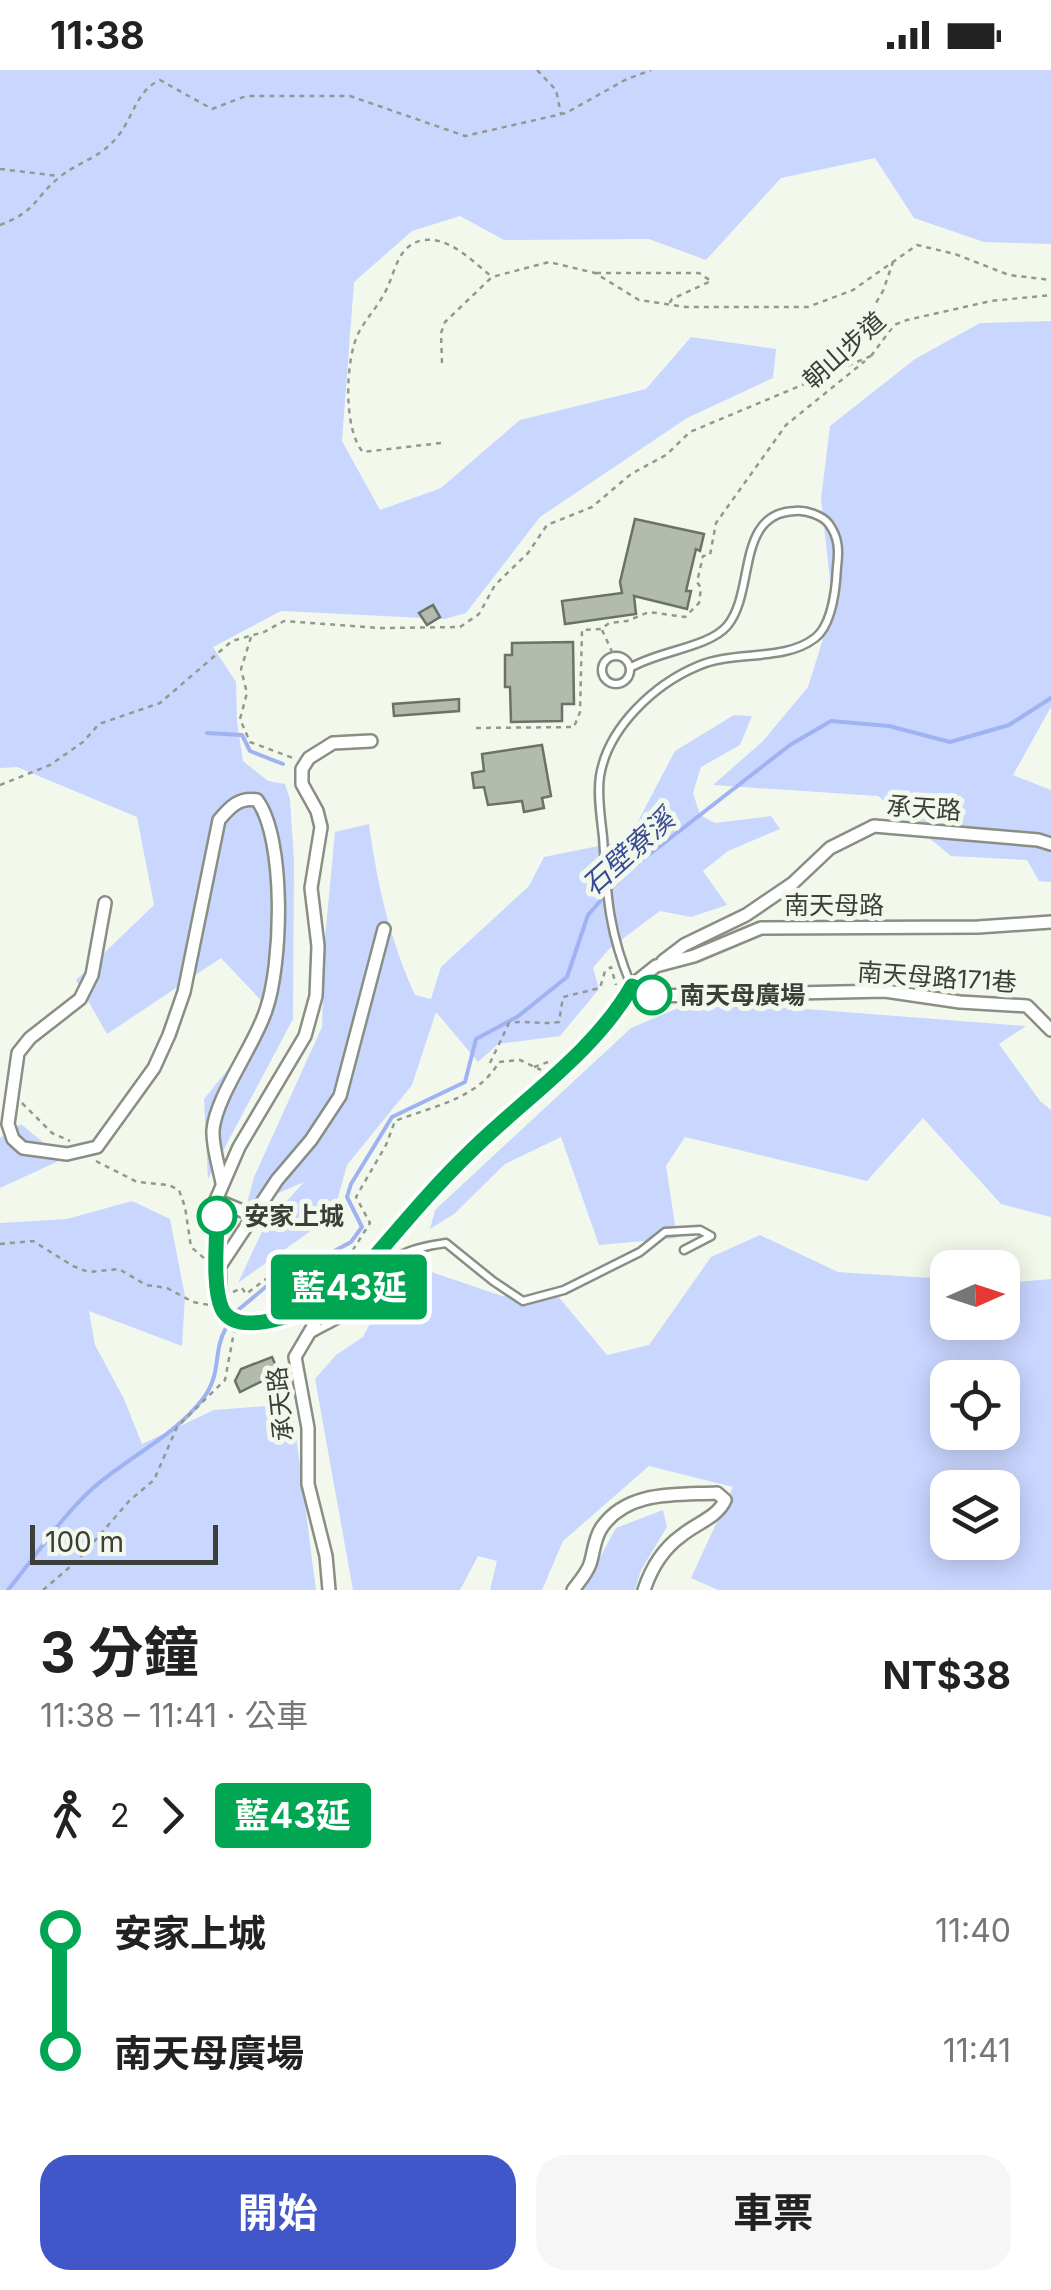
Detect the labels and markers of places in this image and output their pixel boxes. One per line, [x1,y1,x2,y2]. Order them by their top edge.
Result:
marker: 南天母廣場 [633,976,671,1014]
place label: 南天母廣場 [680,980,805,1010]
marker: 安家上城 [198,1197,236,1235]
place label: 安家上城 [244,1201,344,1231]

